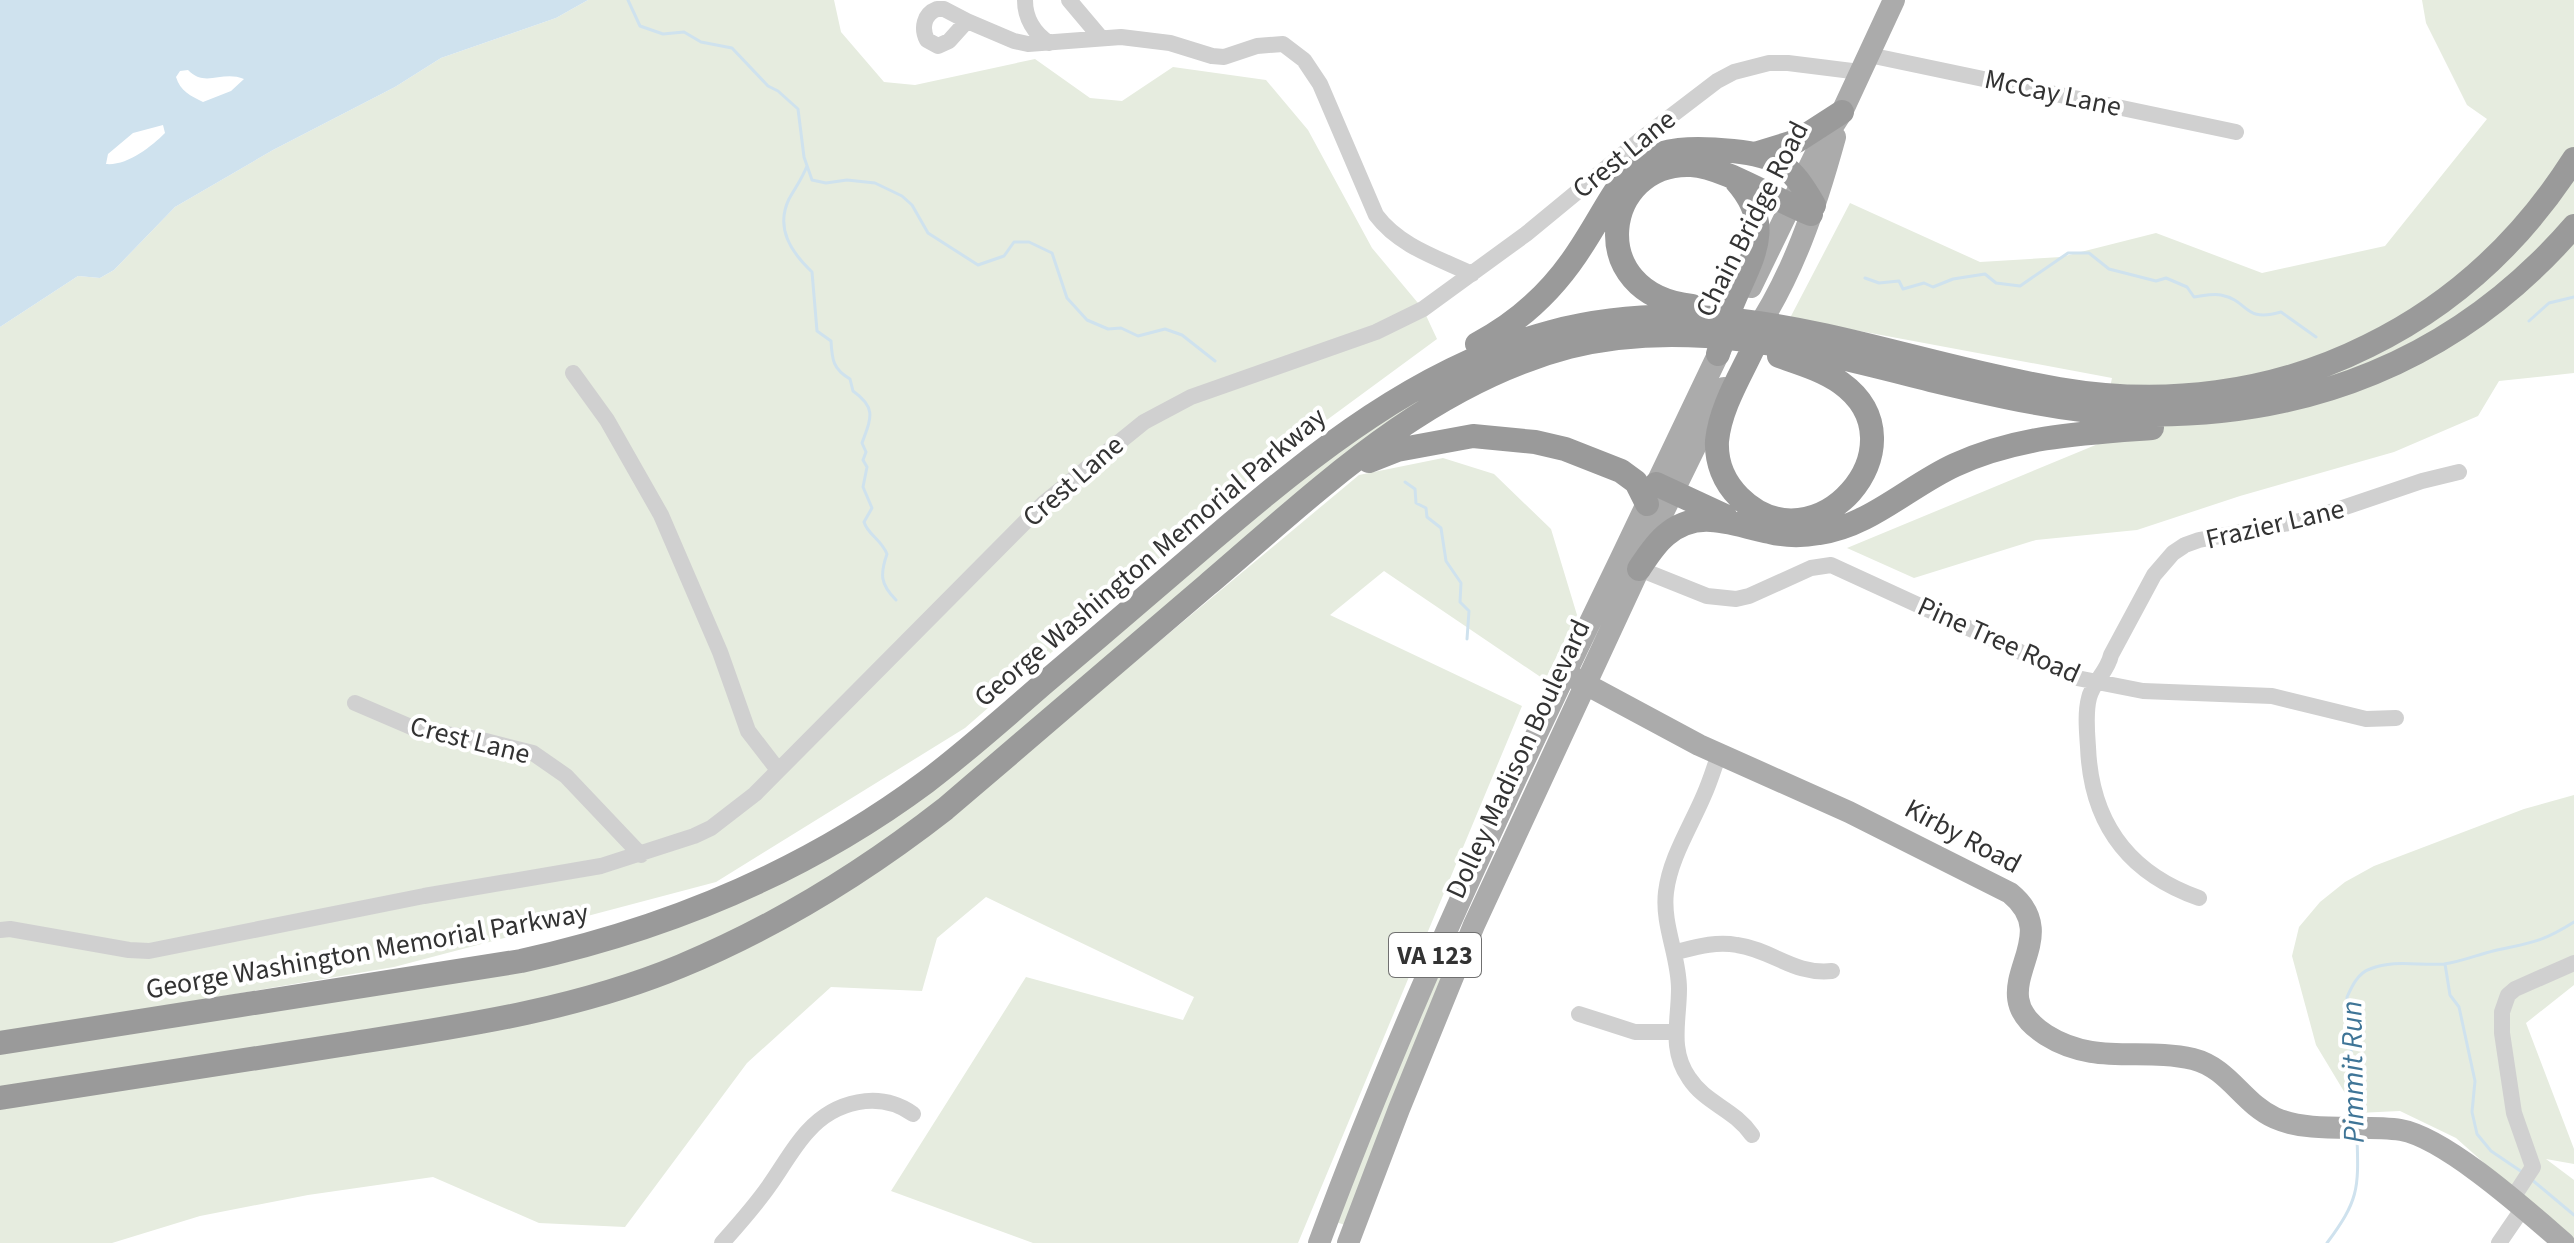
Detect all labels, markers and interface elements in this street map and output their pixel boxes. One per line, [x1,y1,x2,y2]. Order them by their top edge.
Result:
street label: McCay Lane [1981,59,2125,127]
street label: Crest Lane [1564,100,1684,208]
street label: Chain Bridge Road [1685,114,1819,324]
street label: George Washington Memorial Parkway [965,398,1335,716]
street label: Crest Lane [1014,426,1132,536]
street label: Frazier Lane [2202,489,2348,559]
street label: Pine Tree Road [1911,586,2087,694]
street label: Dolley Madison Boulevard [1436,613,1600,905]
street label: Crest Lane [406,706,534,774]
street label: Kirby Road [1898,789,2028,883]
street label: George Washington Memorial Parkway [143,892,591,1010]
road number: VA 123 [1389,933,1481,977]
water label: Pimmit Run [2330,1000,2376,1144]

